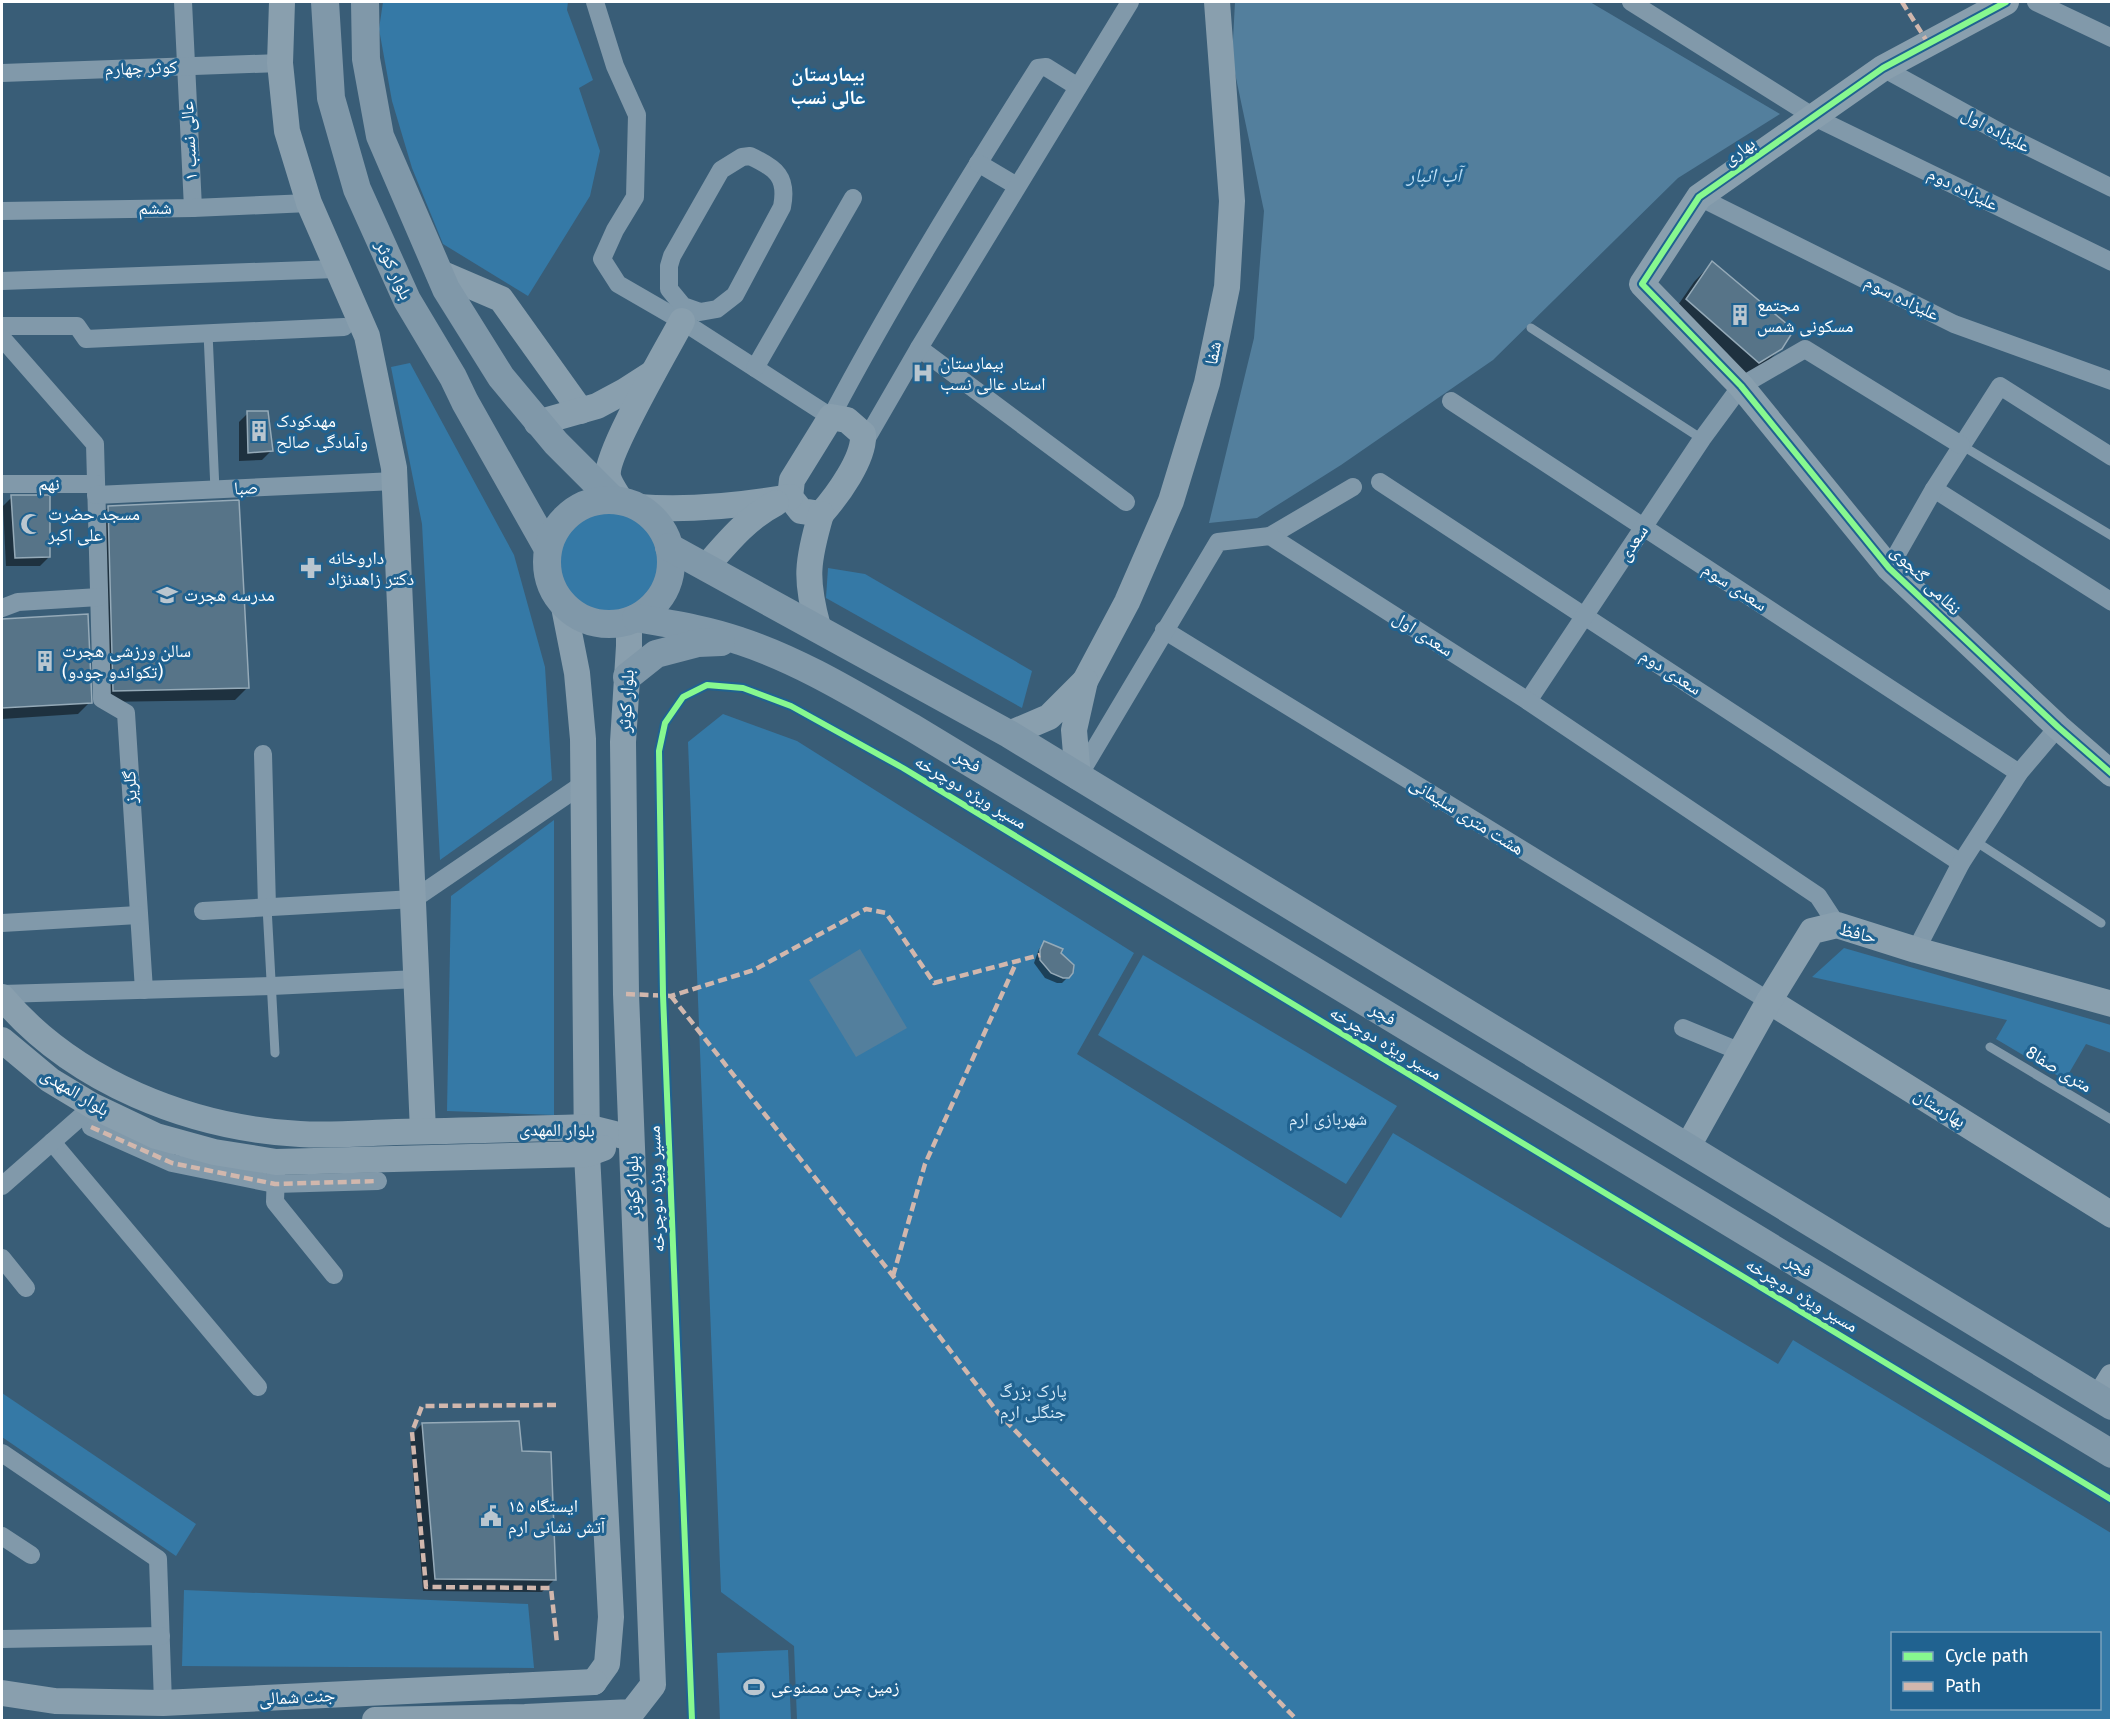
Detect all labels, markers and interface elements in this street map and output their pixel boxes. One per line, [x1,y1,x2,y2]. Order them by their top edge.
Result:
street label: کوثر چهارم [104,56,178,81]
district label: بیمارستان عالی نسب [791,62,865,110]
street label: عالی نسب ۱ [176,101,202,181]
street label: علیزاده اول [1958,103,2034,157]
street label: بهاری [1719,132,1759,170]
water label: آب انبار [1405,163,1466,187]
street label: علیزاده دوم [1924,163,2002,216]
street label: ششم [138,197,172,220]
street label: بلوار کوثر [370,236,417,303]
street label: علیزاده سوم [1861,271,1943,326]
place label: مجتمع مسکونی شمس [1757,294,1854,337]
building icon: مجتمع مسکونی شمس [1728,303,1752,327]
street label: شفا [1200,339,1226,367]
place label: بیمارستان استاد عالی نسب [940,352,1046,395]
hospital icon: بیمارستان استاد عالی نسب [911,361,935,385]
place label: مهدکودک وآمادگی صالح [276,410,368,454]
building icon: مهدکودک وآمادگی صالح [247,419,271,443]
street label: نهم [38,473,60,496]
street label: صبا [233,476,259,500]
place label: مسجد حضرت علی اکبر [47,503,140,546]
mosque icon: مسجد حضرت علی اکبر [19,512,43,536]
street label: سعدی [1613,521,1653,565]
street label: نظامی گنجوی [1886,540,1966,620]
place label: داروخانه دکتر زاهدنژاد [328,547,414,590]
pharmacy icon: داروخانه دکتر زاهدنژاد [299,556,323,580]
street label: سعدی سوم [1698,558,1772,617]
school or university icon: مدرسه هجرت [155,583,179,607]
place label: مدرسه هجرت [184,584,275,606]
street label: سعدی اول [1389,606,1457,662]
place label: سالن ورزشی هجرت (تکواندو جودو) [62,640,191,683]
street label: سعدی دوم [1636,644,1706,701]
building icon: سالن ورزشی هجرت (تکواندو جودو) [33,649,57,673]
street label: بلوار کوثر [613,669,639,734]
street label: فجر [950,744,985,777]
street label: مسیر ویژه دوچرخه [911,750,1031,834]
street label: گلریز [118,770,142,805]
street label: هشت متری سلیمانی [1406,772,1528,860]
street label: حافظ [1837,918,1879,948]
street label: فجر [1365,997,1400,1030]
street label: مسیر ویژه دوچرخه [1326,1001,1446,1085]
street label: 8متری صفا [2022,1041,2096,1097]
street label: بلوار المهدی [37,1063,113,1121]
street label: بهارستان [1910,1084,1970,1132]
park label: شهربازی ارم [1289,1108,1367,1131]
street label: بلوار المهدی [519,1118,595,1142]
street label: مسیر ویژه دوچرخه [643,1125,669,1253]
street label: بلوار کوثر [621,1155,645,1220]
street label: فجر [1781,1249,1816,1282]
street label: مسیر ویژه دوچرخه [1742,1253,1862,1337]
park label: پارک بزرگ جنگلی ارم [999,1380,1067,1424]
place label: ایستگاه ۱۵ آتش نشانی ارم [508,1495,606,1539]
public building icon: ایستگاه ۱۵ آتش نشانی ارم [479,1504,503,1528]
legend [1891,1632,2101,1710]
text: Cycle path [1945,1645,2029,1667]
sports icon: زمین چمن مصنوعی [742,1675,766,1699]
text: Path [1945,1675,1981,1697]
place label: زمین چمن مصنوعی [771,1676,900,1698]
street label: جنت شمالی [258,1684,336,1710]

